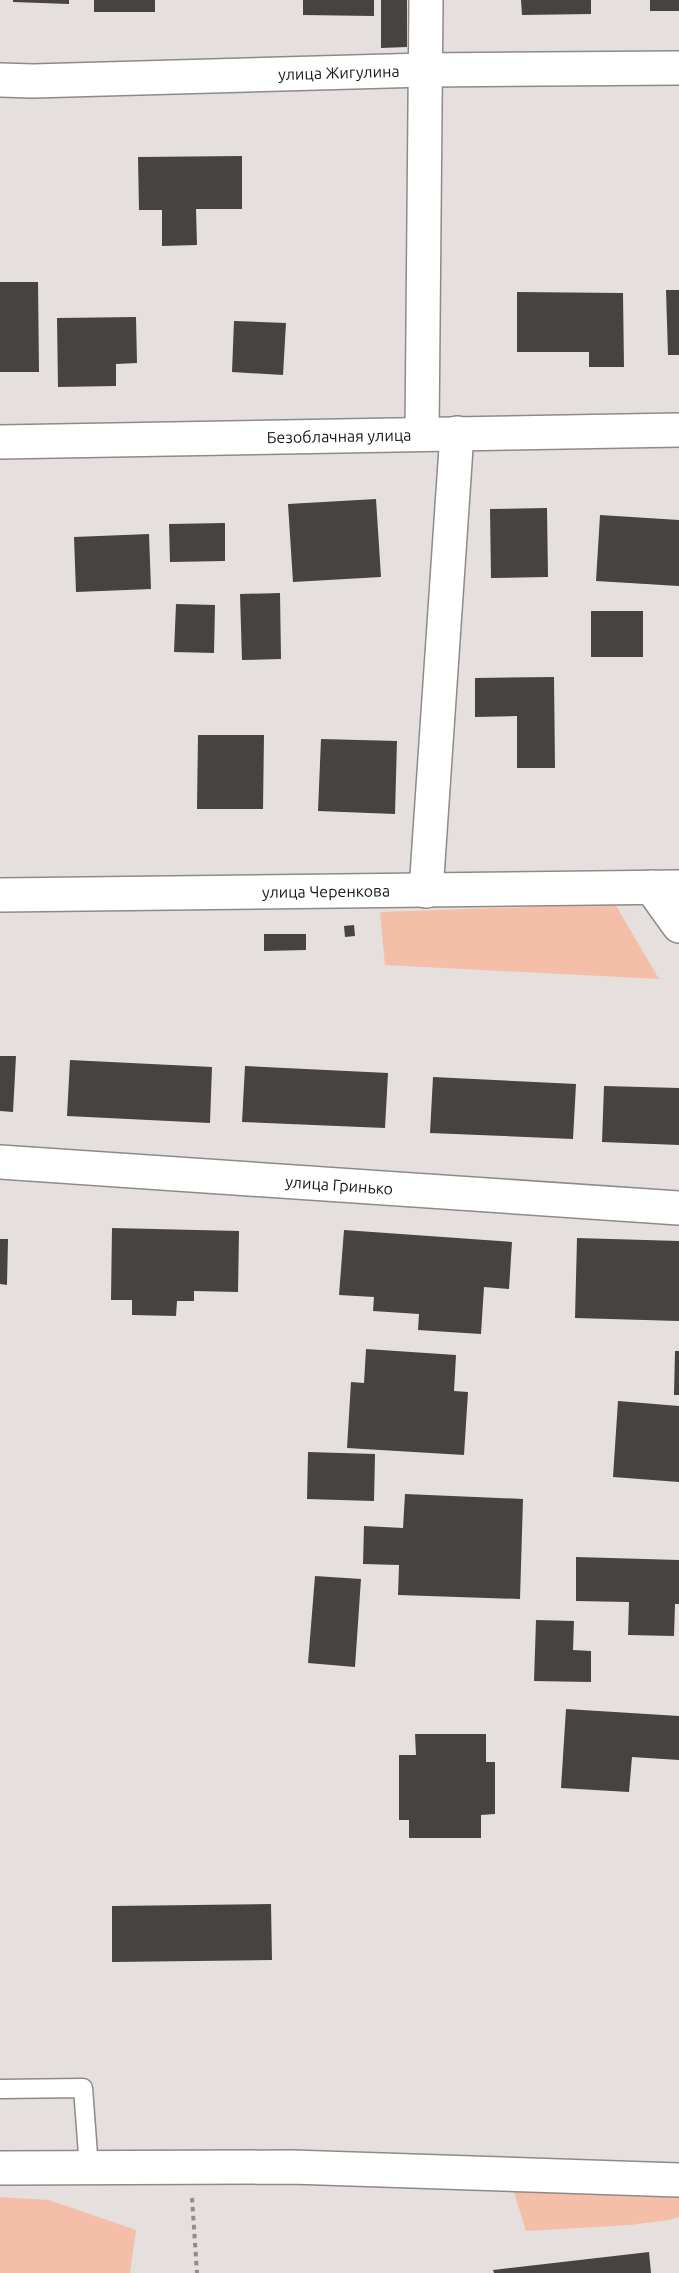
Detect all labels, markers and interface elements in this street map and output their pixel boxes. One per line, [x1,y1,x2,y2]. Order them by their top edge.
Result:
street label: улица Жигулина [278,62,400,83]
street label: Безоблачная улица [266,426,412,446]
street label: улица Черенкова [262,881,390,901]
street label: улица Гринько [285,1172,394,1198]

